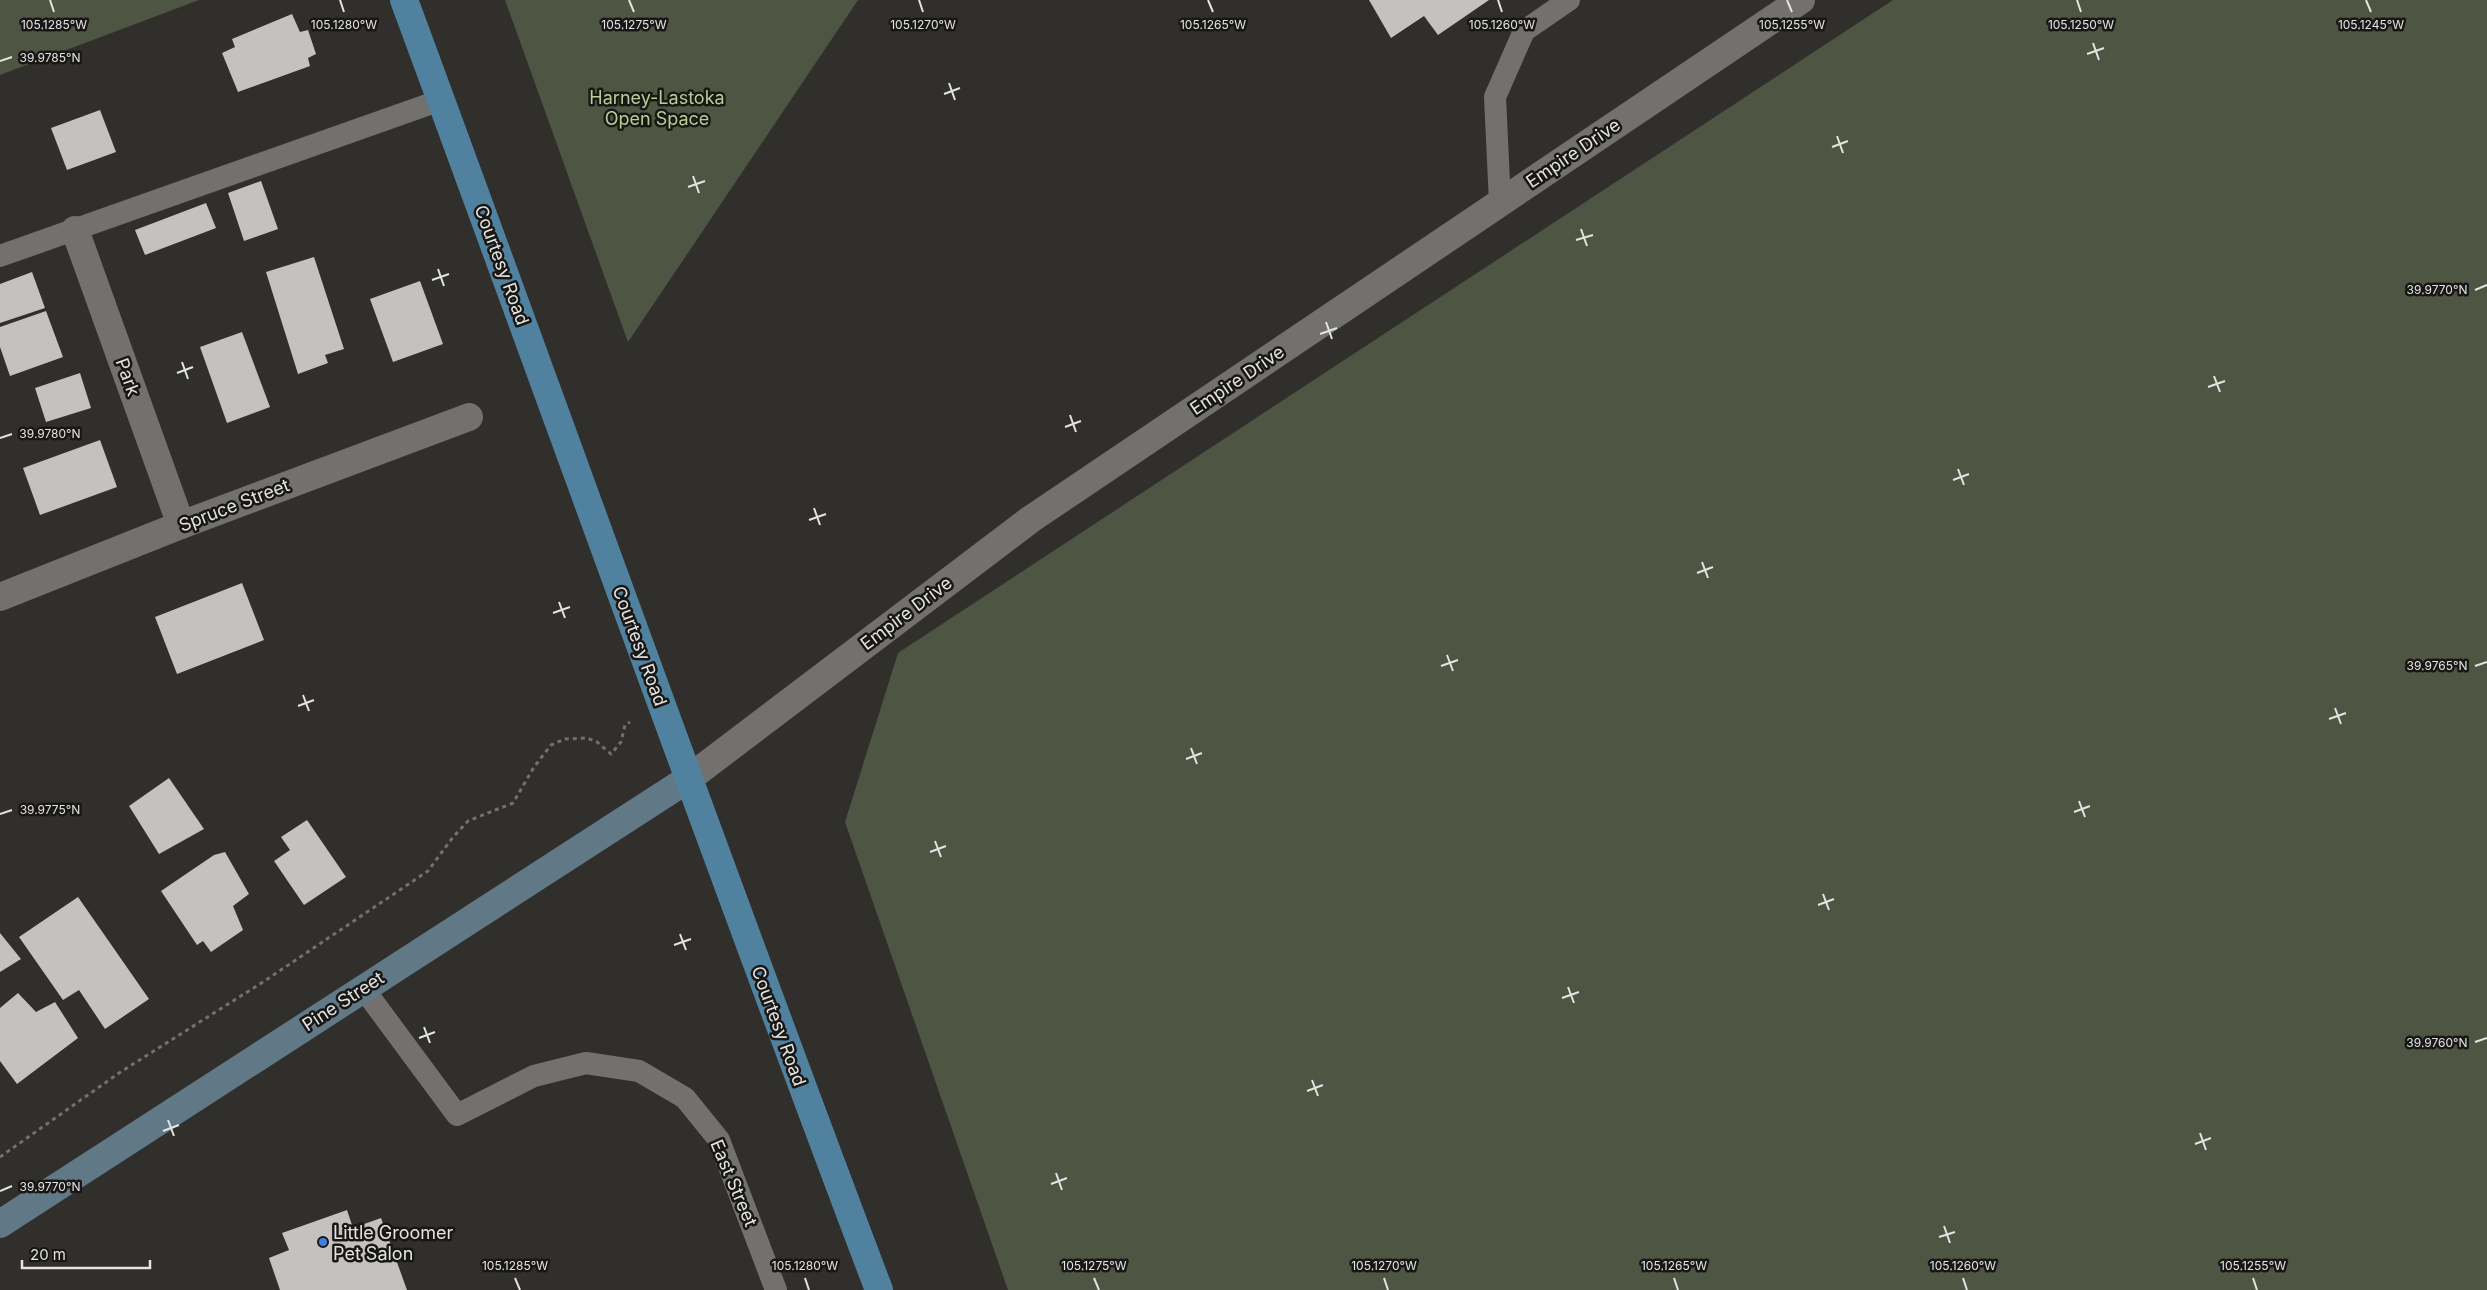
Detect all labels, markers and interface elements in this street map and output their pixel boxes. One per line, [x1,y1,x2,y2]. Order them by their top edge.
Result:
text: 105.1285°W [21,17,87,32]
text: 105.1280°W [311,17,377,32]
text: 105.1275°W [601,17,667,32]
text: 105.1270°W [890,17,956,32]
text: 105.1265°W [1180,17,1246,32]
text: 105.1260°W [1469,17,1535,32]
text: 105.1255°W [1759,17,1825,32]
text: 105.1250°W [2048,17,2114,32]
text: 105.1245°W [2338,17,2404,32]
text: 39.9785°N [20,50,80,65]
park label: Harney-Lastoka Open Space [589,87,725,129]
street label: Empire Drive [1522,114,1624,192]
street label: Courtesy Road [471,202,533,328]
text: 39.9770°N [2407,282,2467,297]
street label: Empire Drive [1186,341,1288,419]
street label: Park [112,355,144,399]
text: 39.9780°N [19,426,81,441]
street label: Spruce Street [176,474,292,536]
street label: Empire Drive [856,572,956,654]
street label: Courtesy Road [609,583,671,709]
text: 39.9765°N [2407,658,2467,673]
text: 39.9775°N [20,802,80,817]
street label: Courtesy Road [748,963,810,1089]
street label: Pine Street [298,967,388,1035]
text: 39.9760°N [2406,1035,2468,1050]
street label: East Street [706,1136,762,1230]
text: 39.9770°N [20,1179,80,1194]
place label: Little Groomer Pet Salon [333,1222,454,1264]
marker: Little Groomer Pet Salon [317,1236,329,1248]
scale bar [22,1238,150,1270]
text: 20 m [30,1245,66,1264]
text: 105.1285°W [482,1258,548,1273]
text: 105.1280°W [772,1258,838,1273]
text: 105.1275°W [1061,1258,1127,1273]
text: 105.1270°W [1351,1258,1417,1273]
text: 105.1265°W [1641,1258,1707,1273]
text: 105.1260°W [1930,1258,1996,1273]
text: 105.1255°W [2220,1258,2286,1273]

